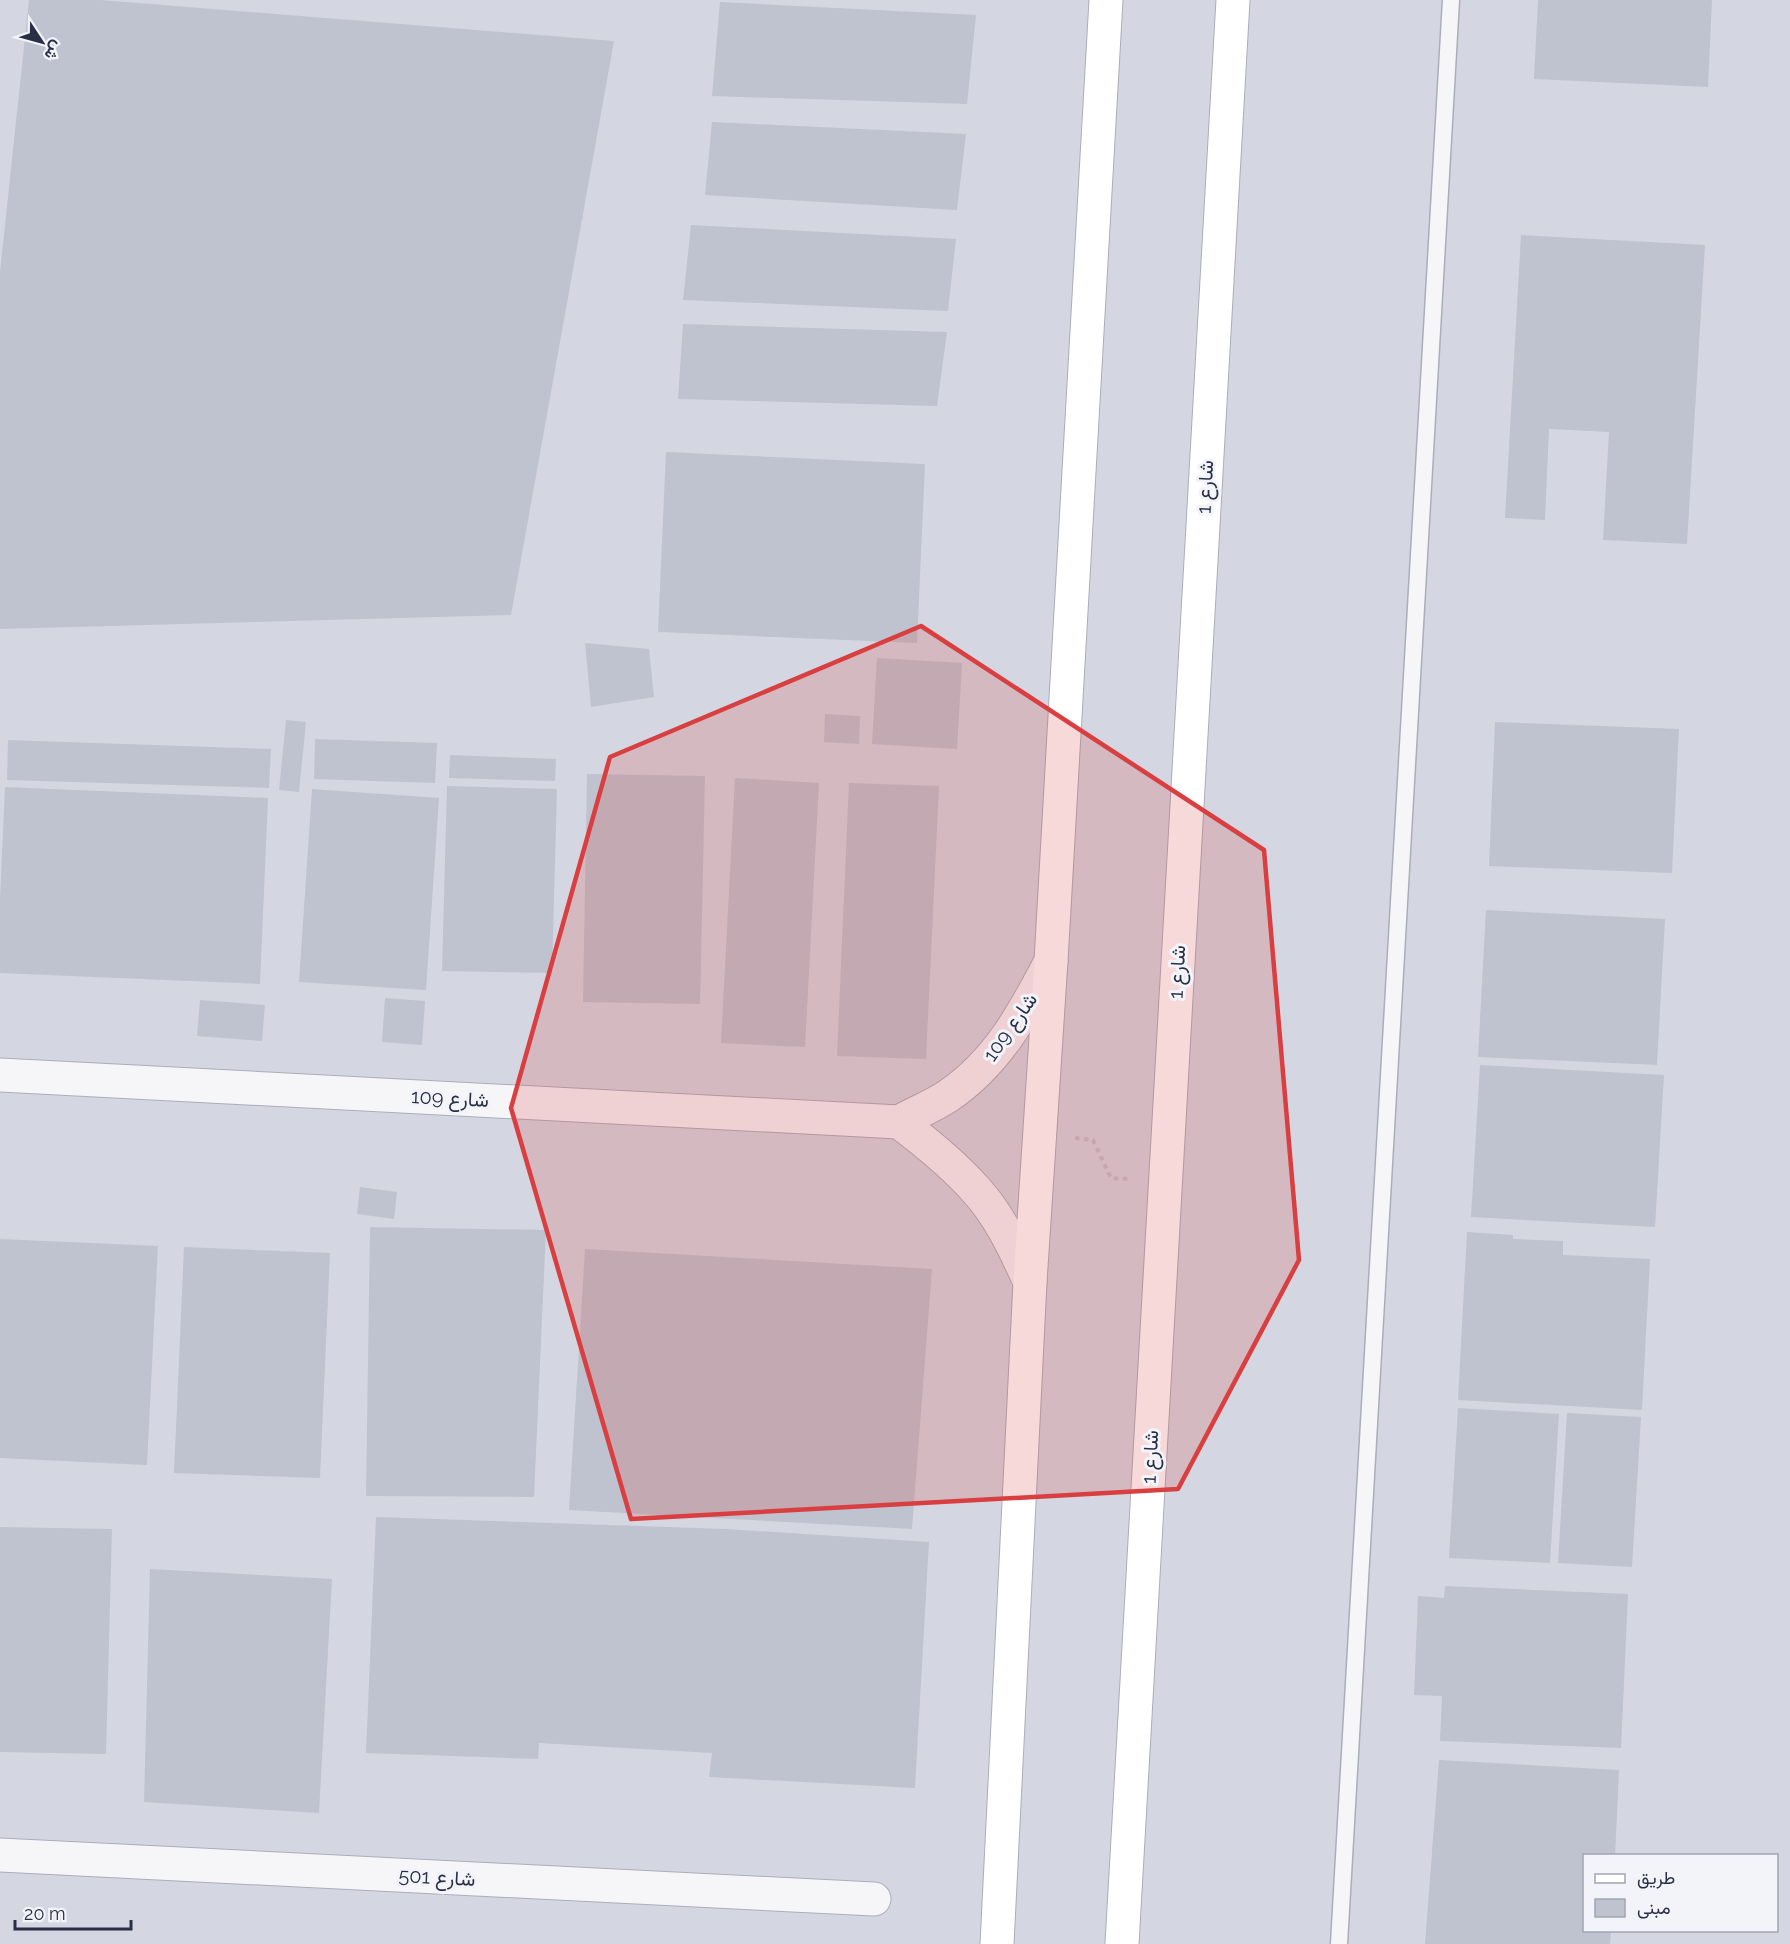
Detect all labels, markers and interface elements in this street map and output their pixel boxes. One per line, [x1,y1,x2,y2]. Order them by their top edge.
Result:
north arrow [12,12,72,72]
text: ش [40,37,67,64]
street label: شارع 1 [1192,459,1220,515]
street label: شارع 1 [1164,944,1192,1000]
street label: شارع 109 [978,988,1044,1067]
street label: شارع 109 [410,1084,490,1114]
street label: شارع 1 [1137,1429,1165,1485]
legend [1583,1854,1778,1932]
street label: شارع 501 [398,1863,476,1893]
text: طريق [1637,1867,1675,1889]
scale bar [15,1893,130,1931]
text: مبنى [1637,1897,1671,1919]
text: 20 m [24,1903,66,1924]

